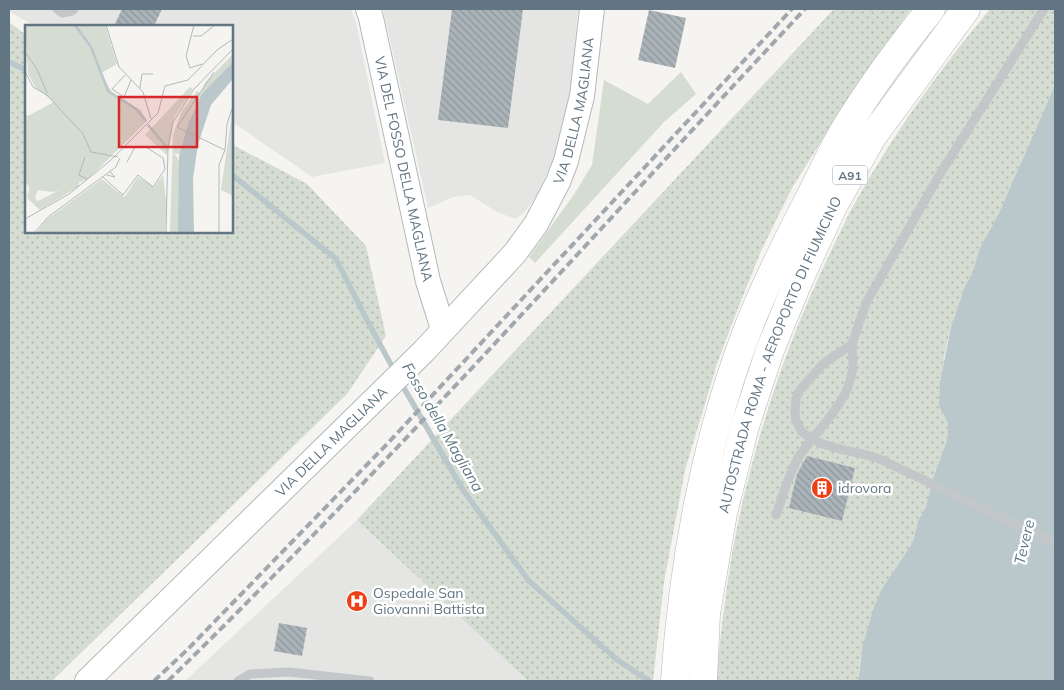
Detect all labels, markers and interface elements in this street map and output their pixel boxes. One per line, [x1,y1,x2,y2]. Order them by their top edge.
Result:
inset map [25,25,232,232]
street label: VIA DELLA MAGLIANA [549,36,598,187]
street label: VIA DEL FOSSO DELLA MAGLIANA [371,55,437,284]
road number: A91 [832,166,868,184]
street label: AUTOSTRADA ROMA - AEROPORTO DI FIUMICINO [714,193,846,515]
water label: Fosso della Magliana [398,359,488,495]
street label: VIA DELLA MAGLIANA [272,382,392,501]
building icon: idrovora [810,476,834,500]
place label: idrovora [838,479,891,497]
water label: Tevere [1010,518,1038,566]
place label: Ospedale San Giovanni Battista [373,584,485,618]
hospital icon: Ospedale San Giovanni Battista [345,589,369,613]

